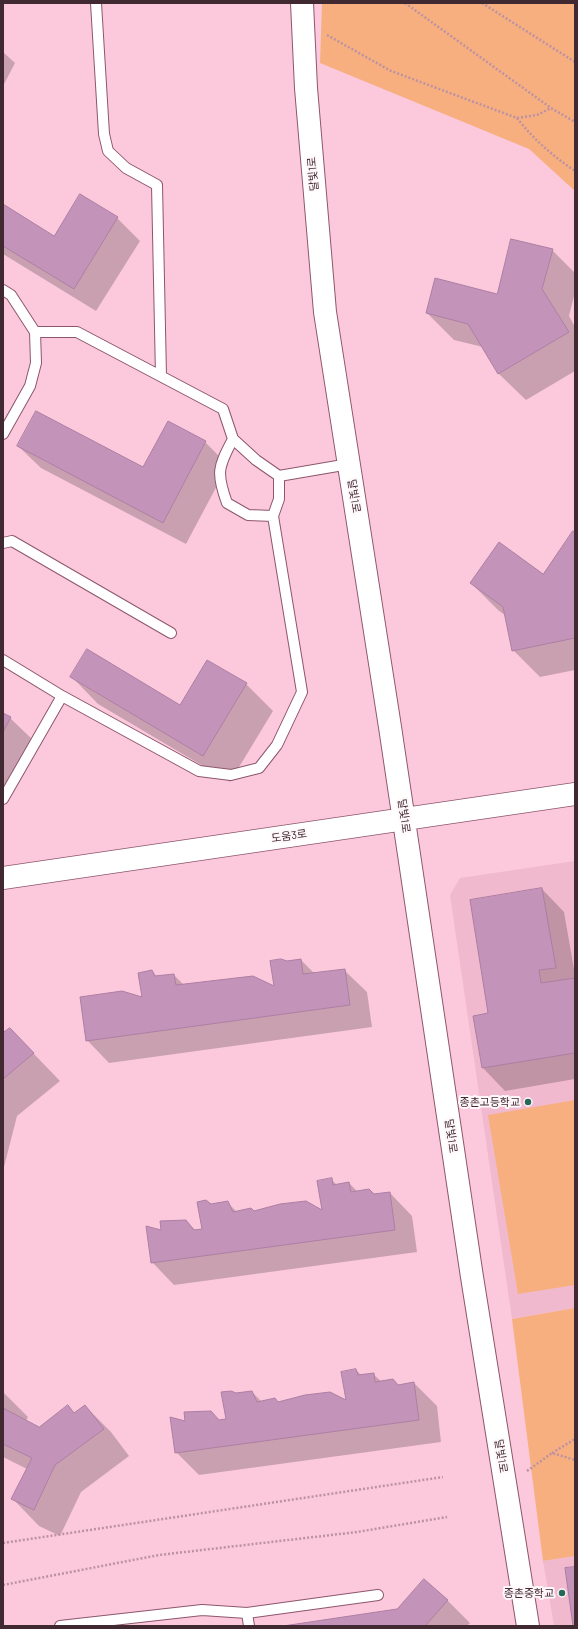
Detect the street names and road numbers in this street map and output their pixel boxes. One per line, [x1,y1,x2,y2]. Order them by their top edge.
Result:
street label: 달빛1로 [305,156,321,192]
street label: 달빛1로 [345,478,363,514]
street label: 달빛1로 [395,798,413,834]
street label: 도움3로 [270,827,308,845]
street label: 달빛1로 [442,1118,460,1154]
street label: 달빛1로 [492,1438,510,1474]

